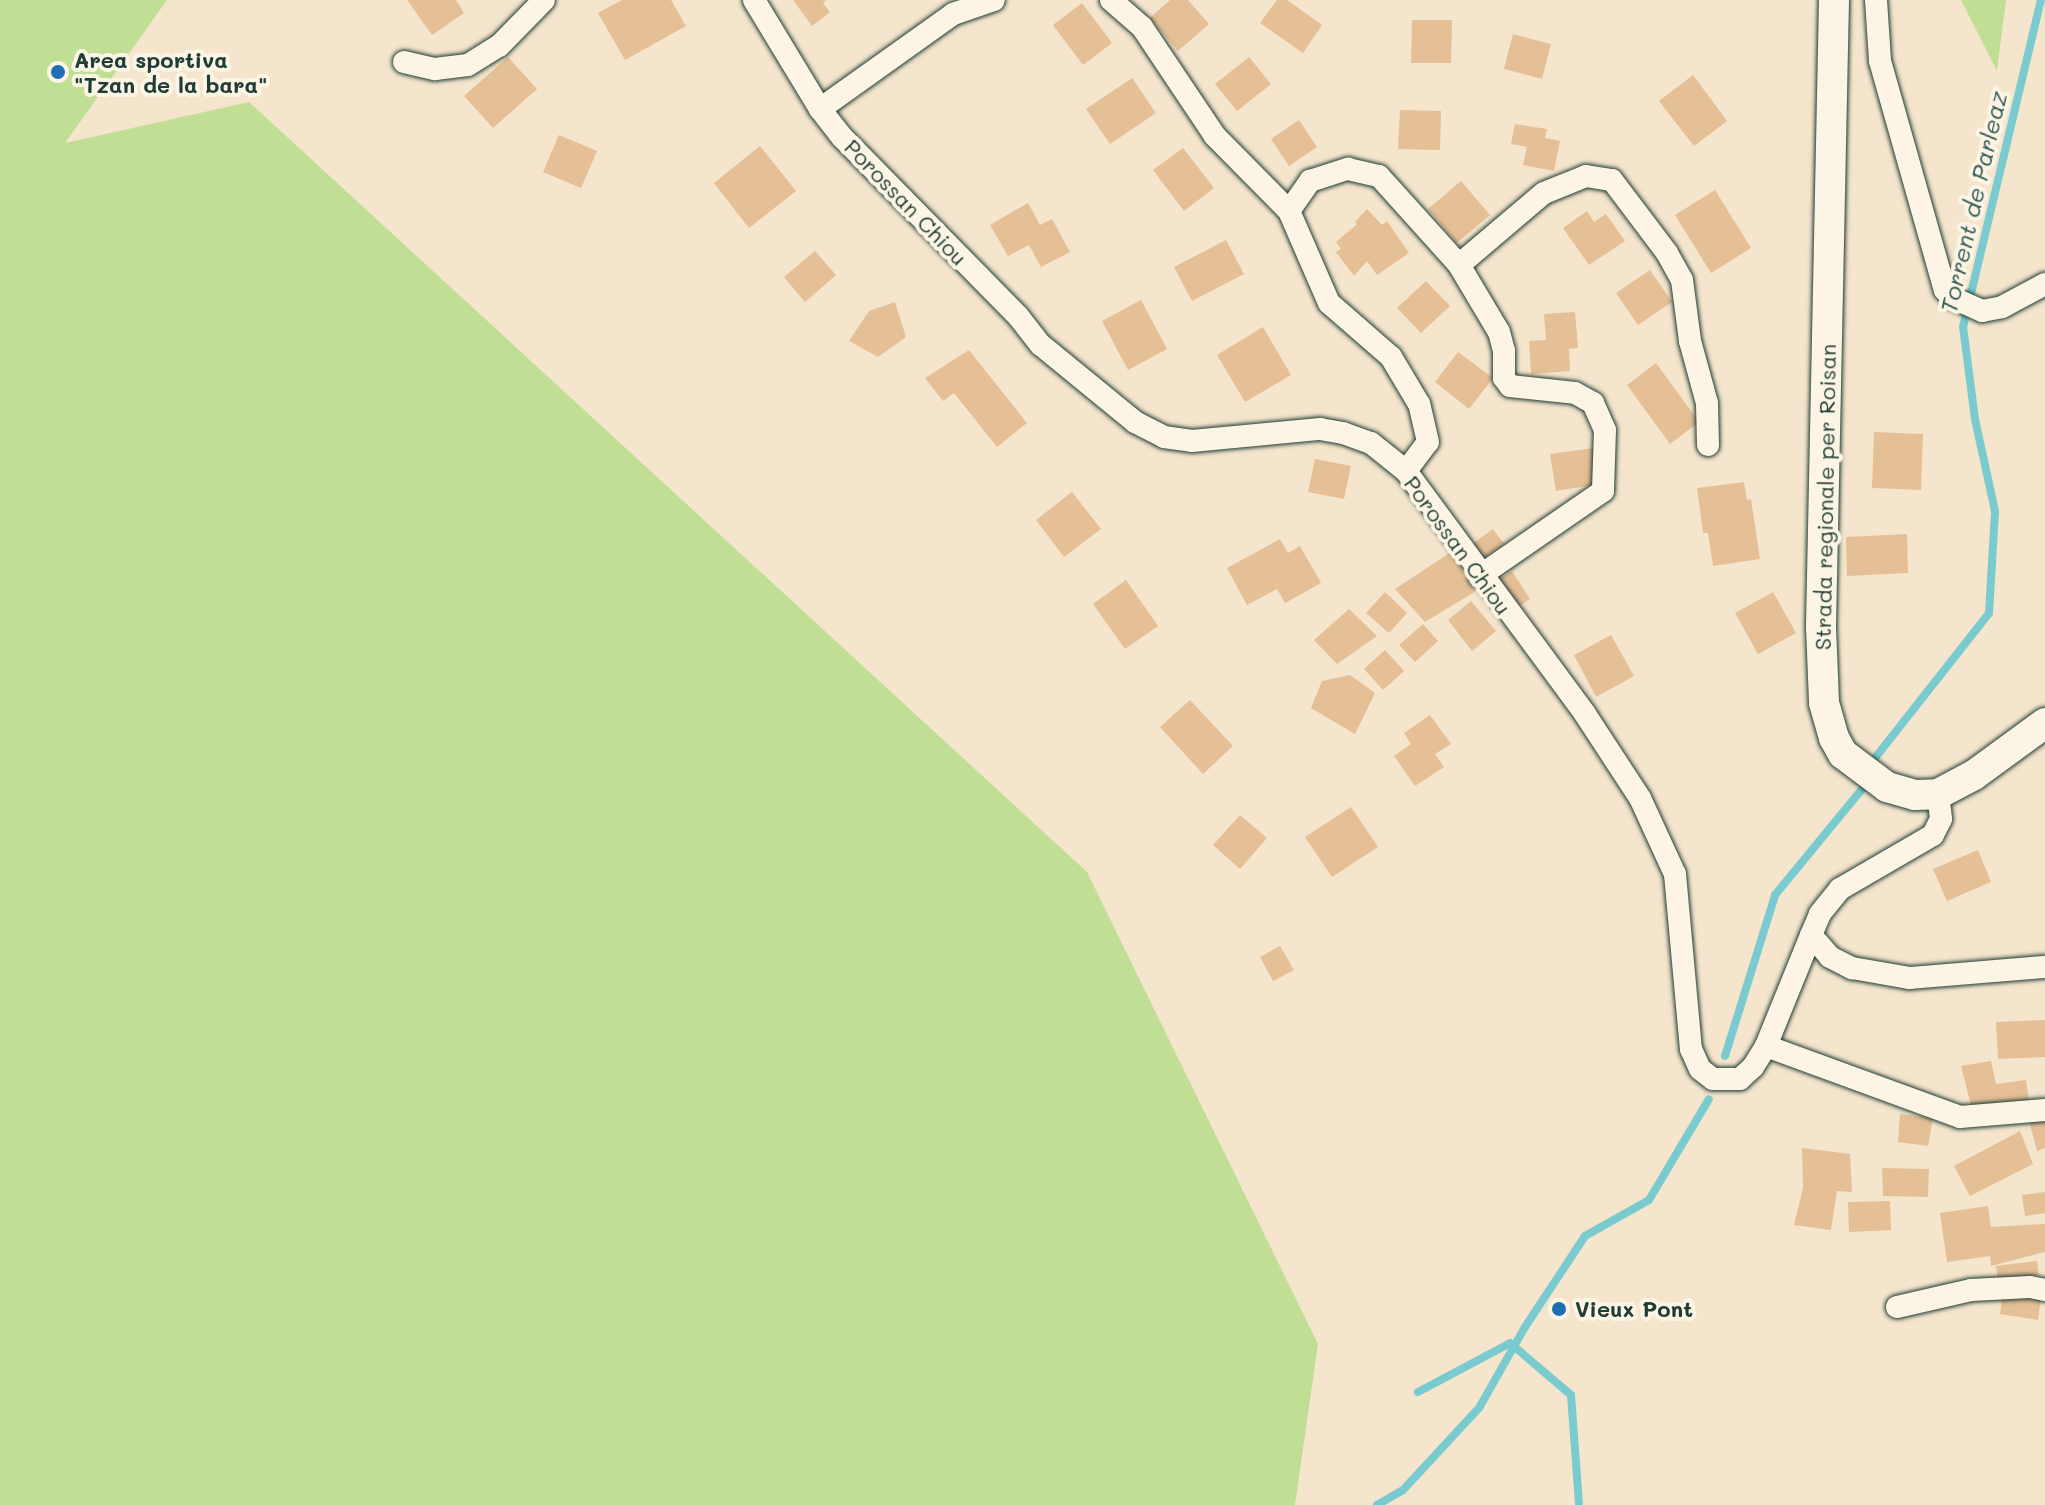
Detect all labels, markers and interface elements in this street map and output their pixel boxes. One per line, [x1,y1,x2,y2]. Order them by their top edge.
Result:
place label: Area sportiva "Tzan de la bara" [74,46,268,98]
marker: Area sportiva "Tzan de la bara" [49,63,67,81]
water label: Torrent de Parleaz [1933,88,2013,316]
street label: Porossan Chiou [839,134,973,270]
street label: Strada regionale per Roisan [1809,344,1841,650]
street label: Porossan Chiou [1399,471,1517,619]
place label: Vieux Pont [1575,1296,1693,1322]
marker: Vieux Pont [1550,1300,1568,1318]

